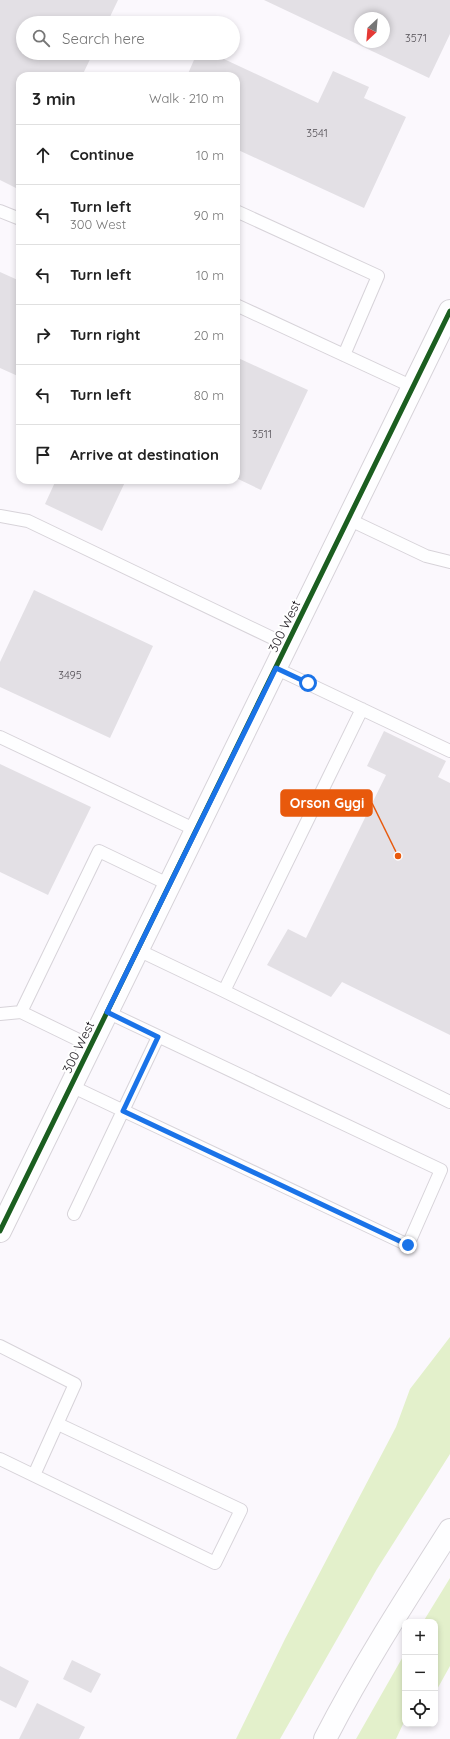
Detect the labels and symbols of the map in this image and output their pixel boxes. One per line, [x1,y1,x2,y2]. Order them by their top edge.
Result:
north arrow [354,12,390,48]
house number: 3571 [405,31,427,45]
house number: 3541 [306,126,328,140]
house number: 3511 [252,427,272,441]
street label: 300 West [265,597,303,655]
house number: 3495 [58,668,82,682]
route start [299,674,317,692]
callout: Orson Gygi [281,790,372,816]
text: Orson Gygi [290,794,364,812]
street label: 300 West [59,1018,97,1076]
route end [399,1236,417,1254]

